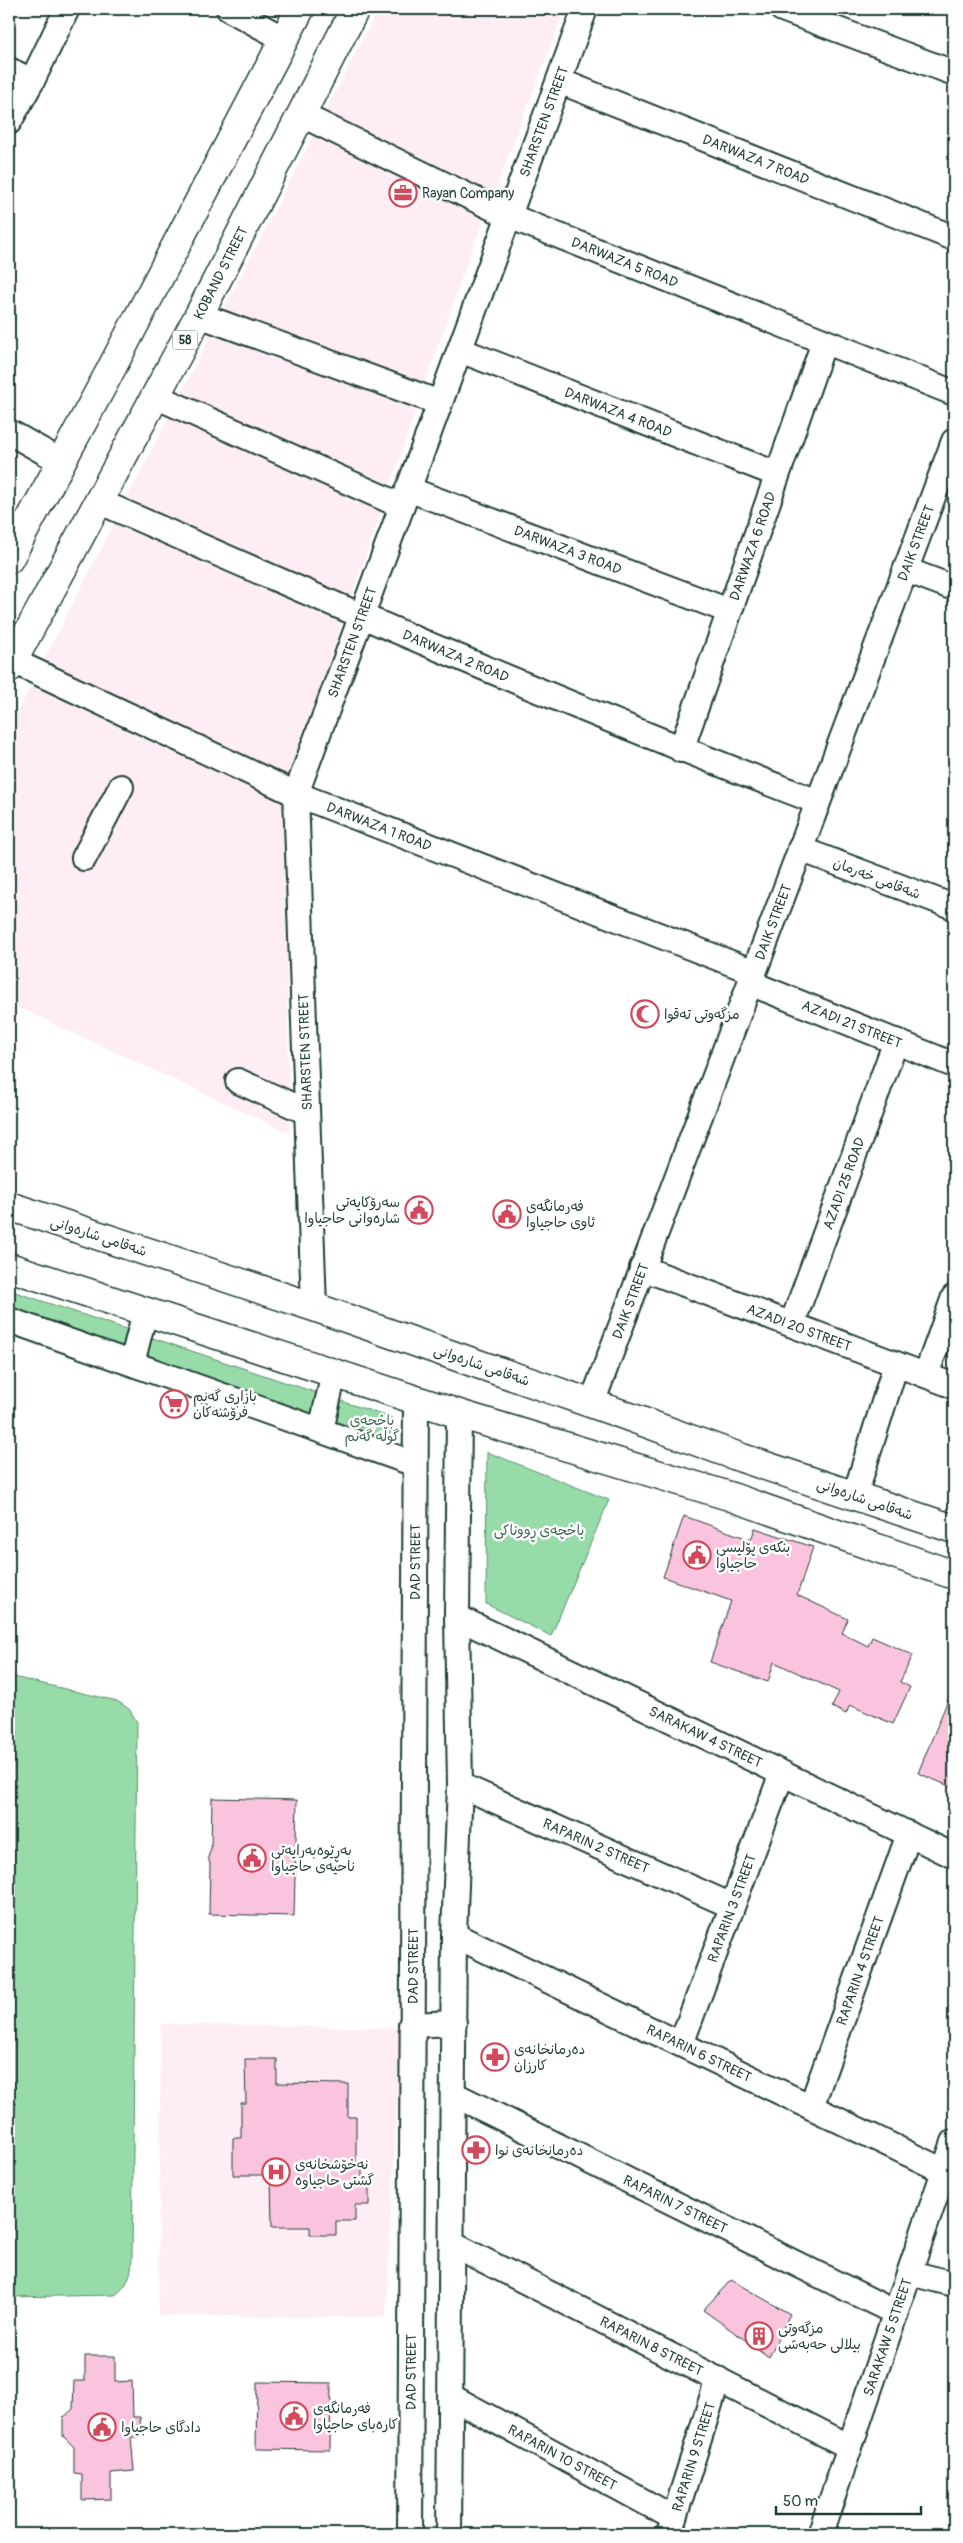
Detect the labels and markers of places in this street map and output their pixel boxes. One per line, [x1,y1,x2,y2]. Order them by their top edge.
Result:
office icon: Rayan Company [388,178,418,208]
place label: Rayan Company [422,185,514,202]
mosque icon: مزگەوتی تەقوا [630,999,660,1029]
place label: مزگەوتی تەقوا [664,1006,740,1023]
place label: سەرۆکایەتی شارەوانی حاجیاوا [304,1194,400,1228]
public building icon: سەرۆکایەتی شارەوانی حاجیاوا [404,1195,434,1225]
place label: فەرمانگەی ئاوی حاجیاوا [526,1198,595,1232]
public building icon: فەرمانگەی ئاوی حاجیاوا [492,1199,522,1229]
place label: بازاڕی گەنم فرۆشەکان [193,1388,257,1421]
supermarket icon: بازاڕی گەنم فرۆشەکان [159,1389,189,1419]
place label: بنکەی پۆلیسی حاجیاوا [716,1539,790,1573]
public building icon: بنکەی پۆلیسی حاجیاوا [682,1540,712,1570]
place label: بەڕێوەبەرایەتی ناحیەی حاجیاوا [271,1842,355,1876]
public building icon: بەڕێوەبەرایەتی ناحیەی حاجیاوا [237,1843,267,1873]
place label: دەرمانخانەی کارزان [514,2041,585,2074]
pharmacy icon: دەرمانخانەی کارزان [480,2042,510,2072]
pharmacy icon: دەرمانخانەی نوا [461,2135,491,2165]
place label: دەرمانخانەی نوا [495,2142,583,2159]
place label: نەخۆشخانەی گشتی حاجیاوە [295,2156,374,2190]
hospital icon: نەخۆشخانەی گشتی حاجیاوە [261,2157,291,2187]
place label: مزگەوتی بیلالی حەبەشی [778,2320,861,2353]
building icon: مزگەوتی بیلالی حەبەشی [744,2321,774,2351]
place label: فەرمانگەی کارەبای حاجیاوا [313,2400,398,2434]
public building icon: فەرمانگەی کارەبای حاجیاوا [279,2401,309,2431]
public building icon: دادگای حاجیاوا [87,2412,117,2442]
place label: دادگای حاجیاوا [121,2419,201,2437]

